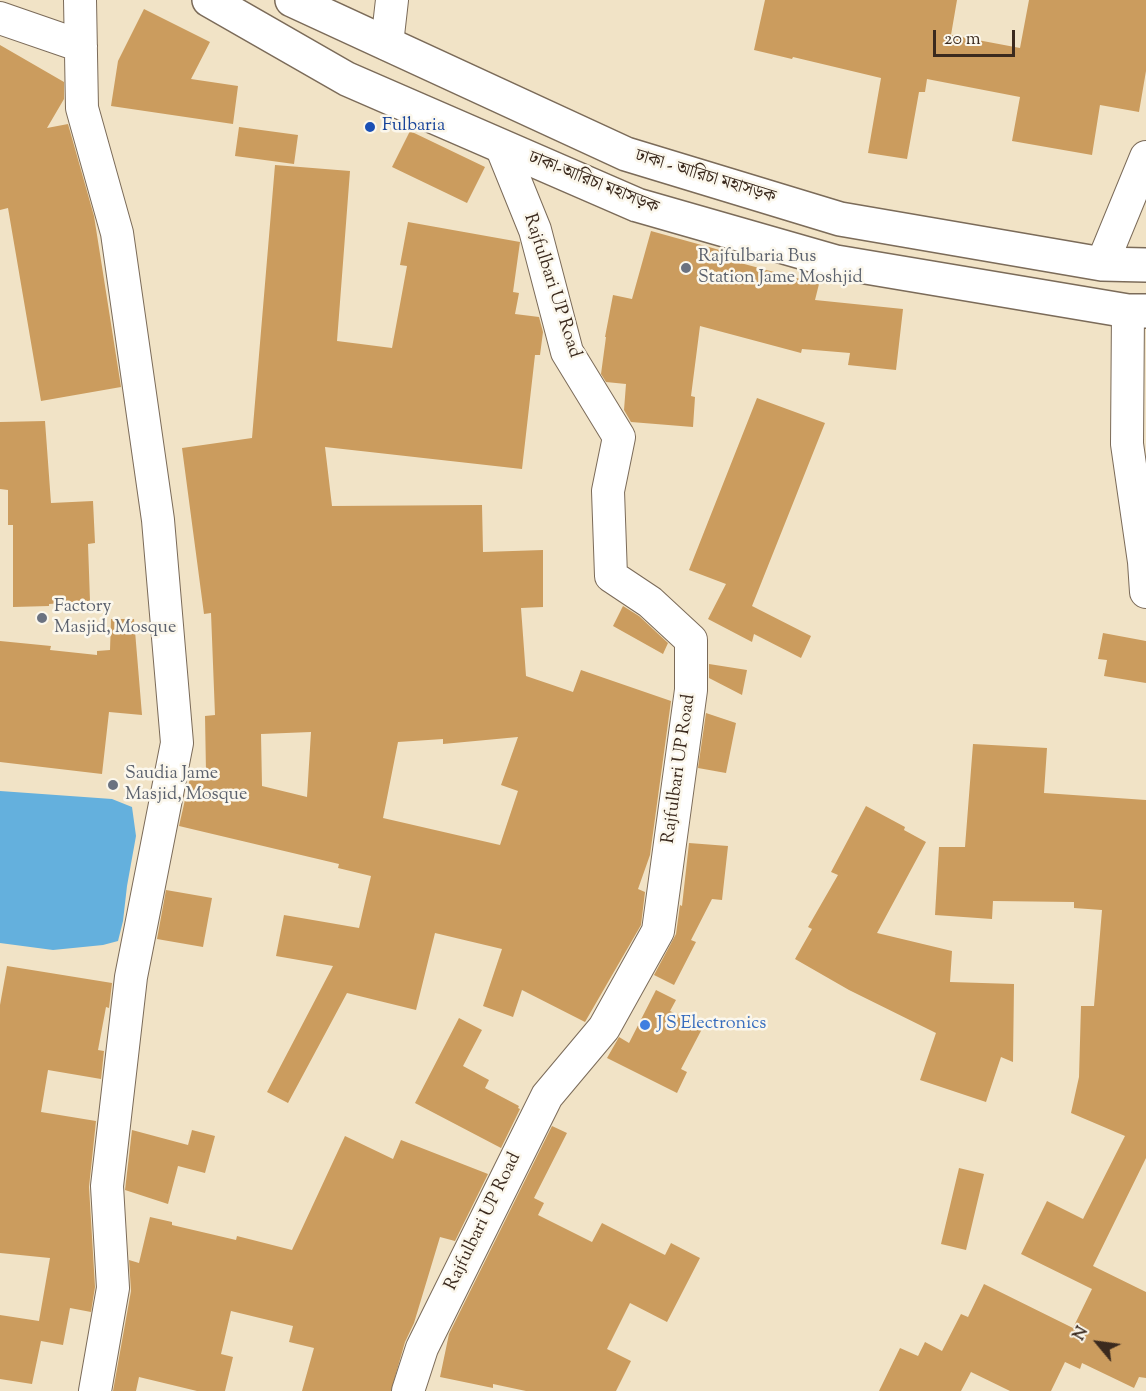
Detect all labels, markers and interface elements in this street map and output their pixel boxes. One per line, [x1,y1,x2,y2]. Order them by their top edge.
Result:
scale bar [936,18,1018,56]
text: 20 m [944,27,981,53]
place label: Fulbaria [382,116,445,138]
marker: Fulbaria [363,120,377,134]
street label: ঢাকা - আরিচা মহাসড়ক [632,146,778,210]
street label: ঢাকা-আরিচা মহাসড়ক [525,148,661,220]
street label: Rajfulbari UP Road [517,211,585,361]
place label: Rajfulbaria Bus Station Jame Moshjid [698,247,863,290]
marker: Rajfulbaria Bus Station Jame Moshjid [679,261,693,275]
place label: Factory Masjid, Mosque [54,597,176,640]
marker: Factory Masjid, Mosque [35,611,49,625]
street label: Rajfulbari UP Road [659,693,701,845]
place label: Saudia Jame Masjid, Mosque [125,764,247,806]
marker: Saudia Jame Masjid, Mosque [106,778,120,792]
place label: J S Electronics [657,1014,766,1036]
marker: J S Electronics [638,1018,652,1032]
street label: Rajfulbari UP Road [441,1150,527,1294]
north arrow [1068,1313,1128,1373]
text: N [1069,1323,1095,1345]

